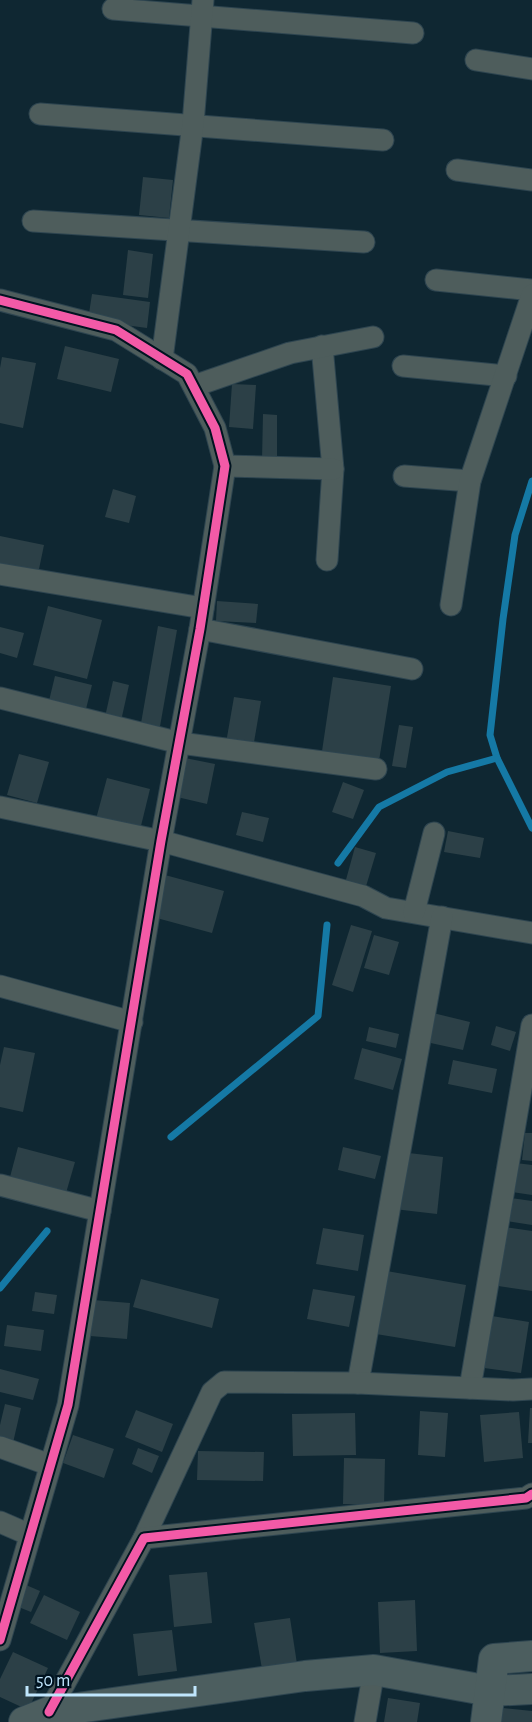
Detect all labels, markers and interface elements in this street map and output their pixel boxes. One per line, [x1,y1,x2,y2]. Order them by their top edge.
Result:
scale bar [27,1659,195,1697]
text: 50 m [36,1672,70,1690]

